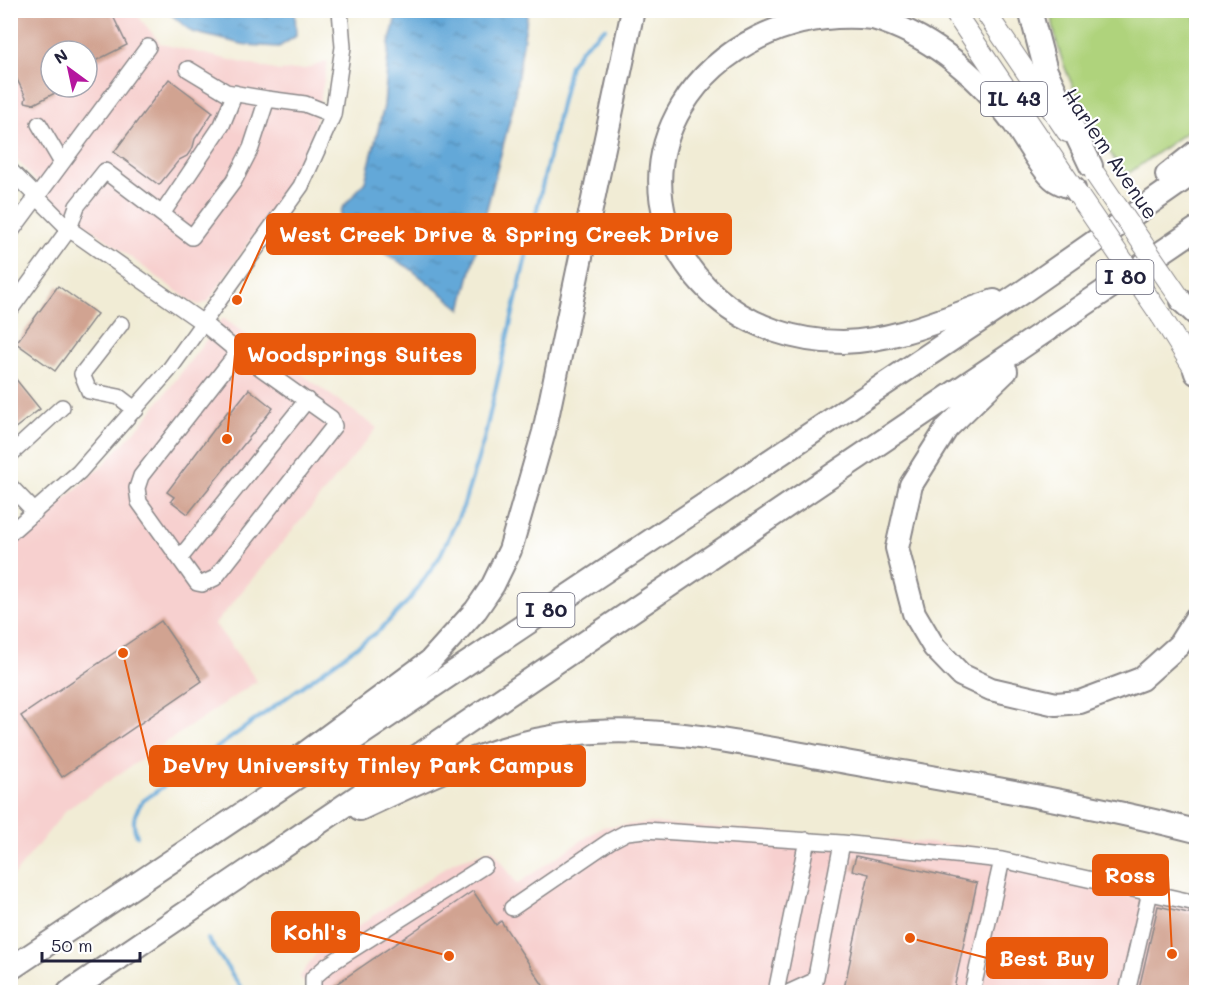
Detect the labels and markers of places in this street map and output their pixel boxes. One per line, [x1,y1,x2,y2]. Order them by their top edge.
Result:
callout: West Creek Drive & Spring Creek Drive [267,214,731,254]
callout: Woodsprings Suites [235,334,475,374]
callout: DeVry University Tinley Park Campus [150,746,585,786]
callout: Ross [1093,855,1168,895]
callout: Kohl's [272,912,359,952]
callout: Best Buy [987,938,1107,978]

